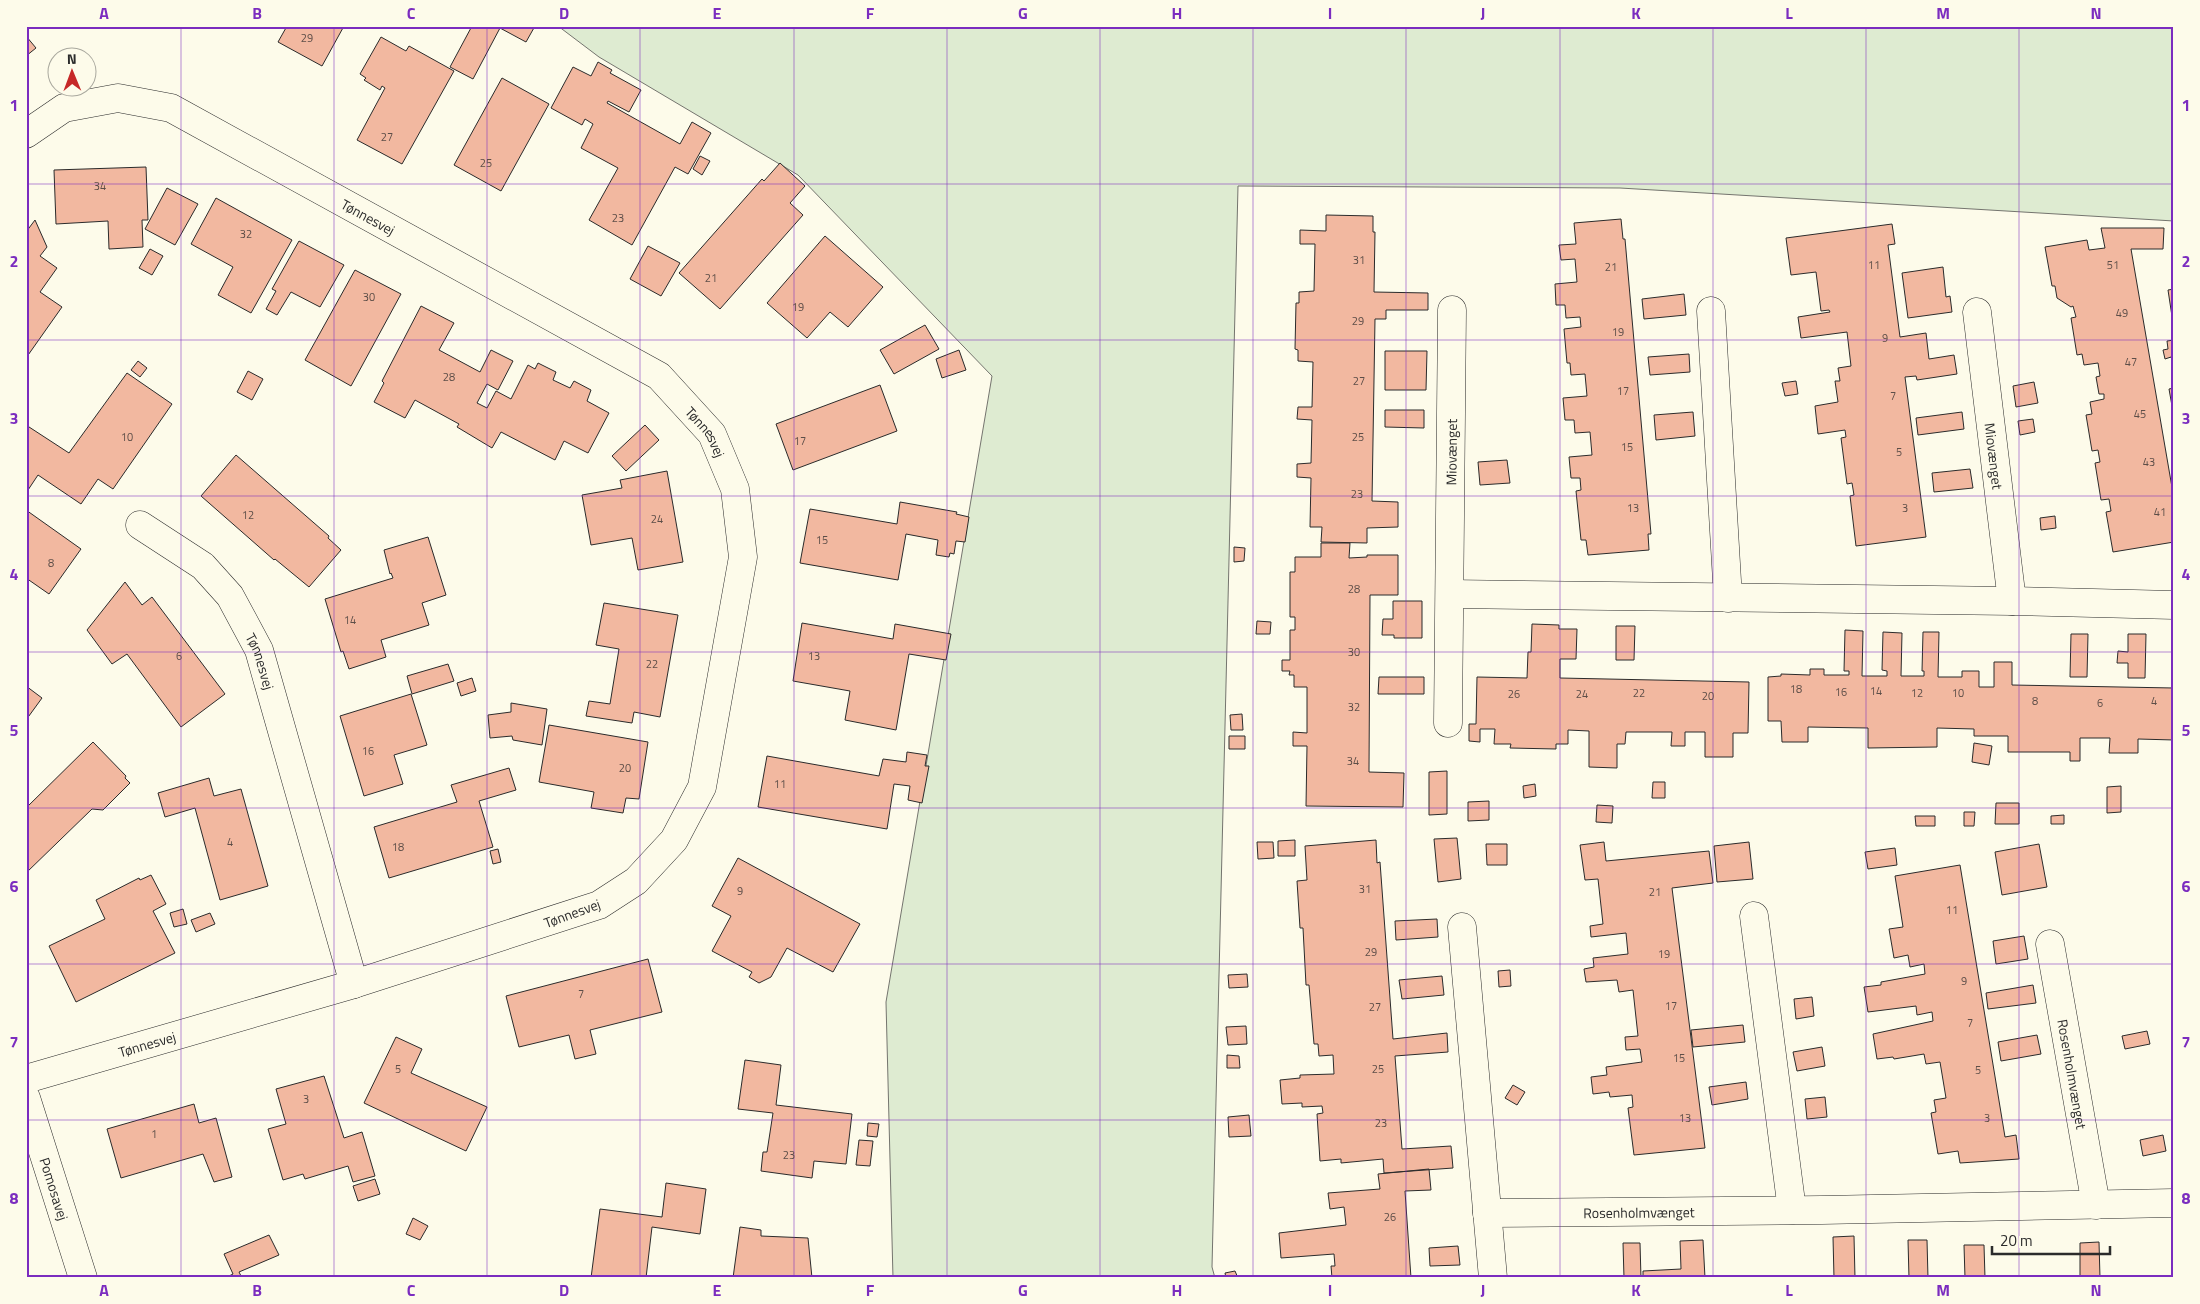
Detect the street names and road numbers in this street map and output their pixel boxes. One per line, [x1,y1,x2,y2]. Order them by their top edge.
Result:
street label: Tønnesvej [337,193,399,240]
street label: Tønnesvej [681,401,731,460]
street label: Miovænget [1440,418,1461,485]
street label: Miovænget [1980,422,2009,490]
street label: Tønnesvej [241,629,280,692]
street label: Tønnesvej [541,893,603,933]
street label: Rosenholmvænget [2053,1017,2093,1131]
street label: Tønnesvej [116,1026,178,1062]
street label: Pomosavej [35,1154,75,1223]
street label: Rosenholmvænget [1583,1201,1695,1223]

